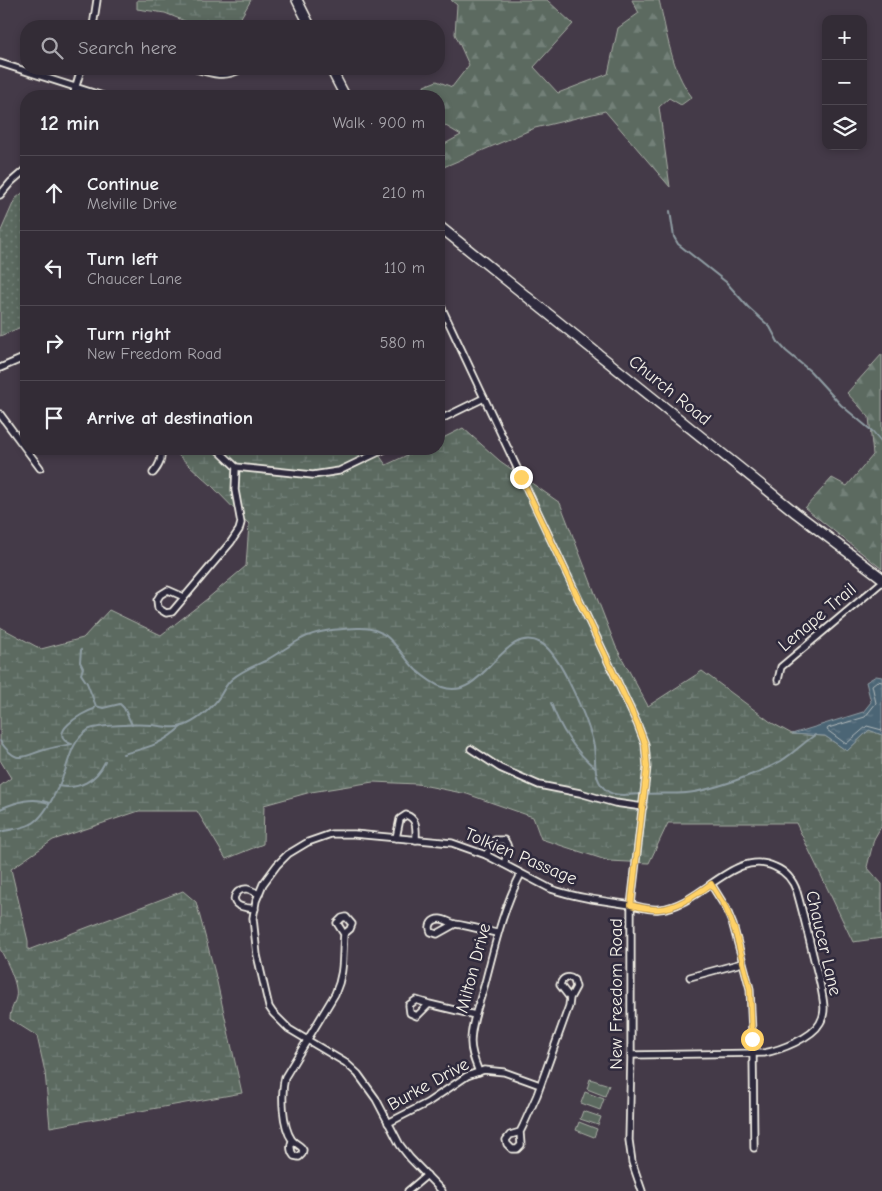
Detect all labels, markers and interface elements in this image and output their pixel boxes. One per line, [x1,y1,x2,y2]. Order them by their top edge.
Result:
map controls [822,15,867,150]
button: + [822,15,867,60]
search box [20,20,445,75]
icon: search [38,34,66,62]
text: Search here [78,37,177,59]
button: − [822,60,867,105]
button: layers [822,105,867,150]
text: 12 min [40,111,99,135]
text: Walk · 900 m [333,114,425,132]
text: Continue [87,173,159,195]
icon: ahead [40,179,68,207]
text: 210 m [382,184,425,202]
text: Melville Drive [87,195,177,213]
text: Turn left [87,248,158,270]
icon: left [40,254,68,282]
text: 110 m [384,259,425,277]
text: Chaucer Lane [87,270,182,288]
text: Turn right [87,323,171,345]
icon: right [40,329,68,357]
text: 580 m [380,334,425,352]
text: New Freedom Road [87,345,222,363]
street label: Church Road [624,351,715,430]
icon: arrive [40,404,68,432]
text: Arrive at destination [87,407,253,429]
route end [510,466,533,489]
street label: Lenape Trail [774,579,860,656]
street label: Tolkien Passage [461,823,580,890]
street label: Chaucer Lane [801,889,846,998]
street label: New Freedom Road [606,918,627,1070]
street label: Milton Drive [451,921,496,1015]
route start [741,1028,764,1051]
street label: Burke Drive [384,1054,473,1115]

